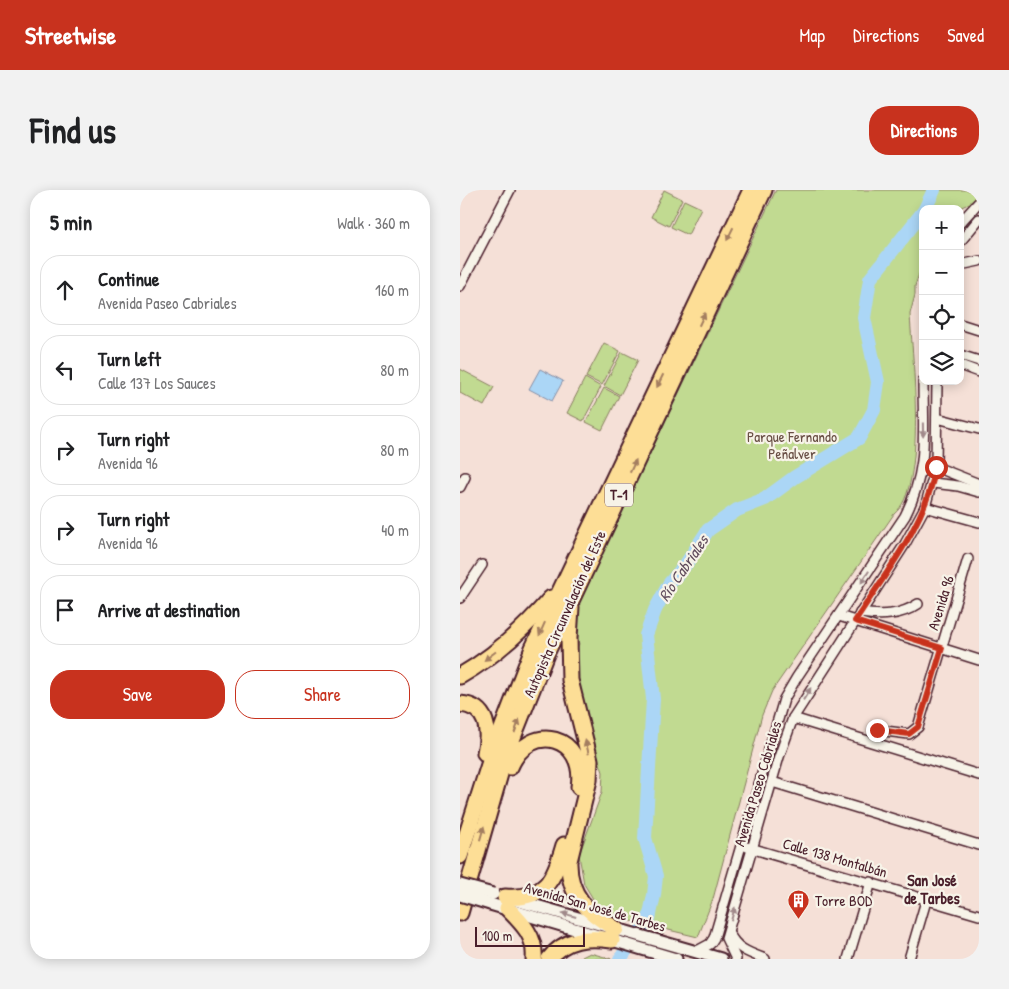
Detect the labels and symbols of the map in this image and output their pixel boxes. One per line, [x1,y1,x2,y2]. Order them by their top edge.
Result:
one-way arrow [725,227,733,241]
one-way arrow [699,312,707,326]
one-way arrow [655,374,663,388]
one-way arrow [919,422,927,438]
park label: Parque Fernando Peñalver [747,426,837,464]
route start [925,456,948,479]
one-way arrow [629,459,637,473]
road number: T-1 [605,484,633,506]
street label: Autopista Circunvalación del Este [518,527,611,701]
water label: Río Cabriales [653,529,714,605]
one-way arrow [860,570,869,584]
street label: Avenida 96 [922,573,959,633]
one-way arrow [537,622,545,636]
one-way arrow [483,651,497,661]
one-way arrow [802,688,811,701]
street label: Avenida Paseo Cabriales [728,718,787,849]
one-way arrow [514,719,521,734]
route end [866,719,889,742]
one-way arrow [583,739,591,754]
one-way arrow [478,825,486,840]
street label: Calle 138 Montalbán [780,833,890,883]
district label: San José de Tarbes [904,869,961,909]
street label: Avenida San José de Tarbes [522,876,669,937]
building icon: Torre BOD [787,889,811,920]
place label: Torre BOD [815,890,873,911]
one-way arrow [730,907,738,922]
one-way arrow [562,911,577,919]
scale bar [475,924,585,947]

